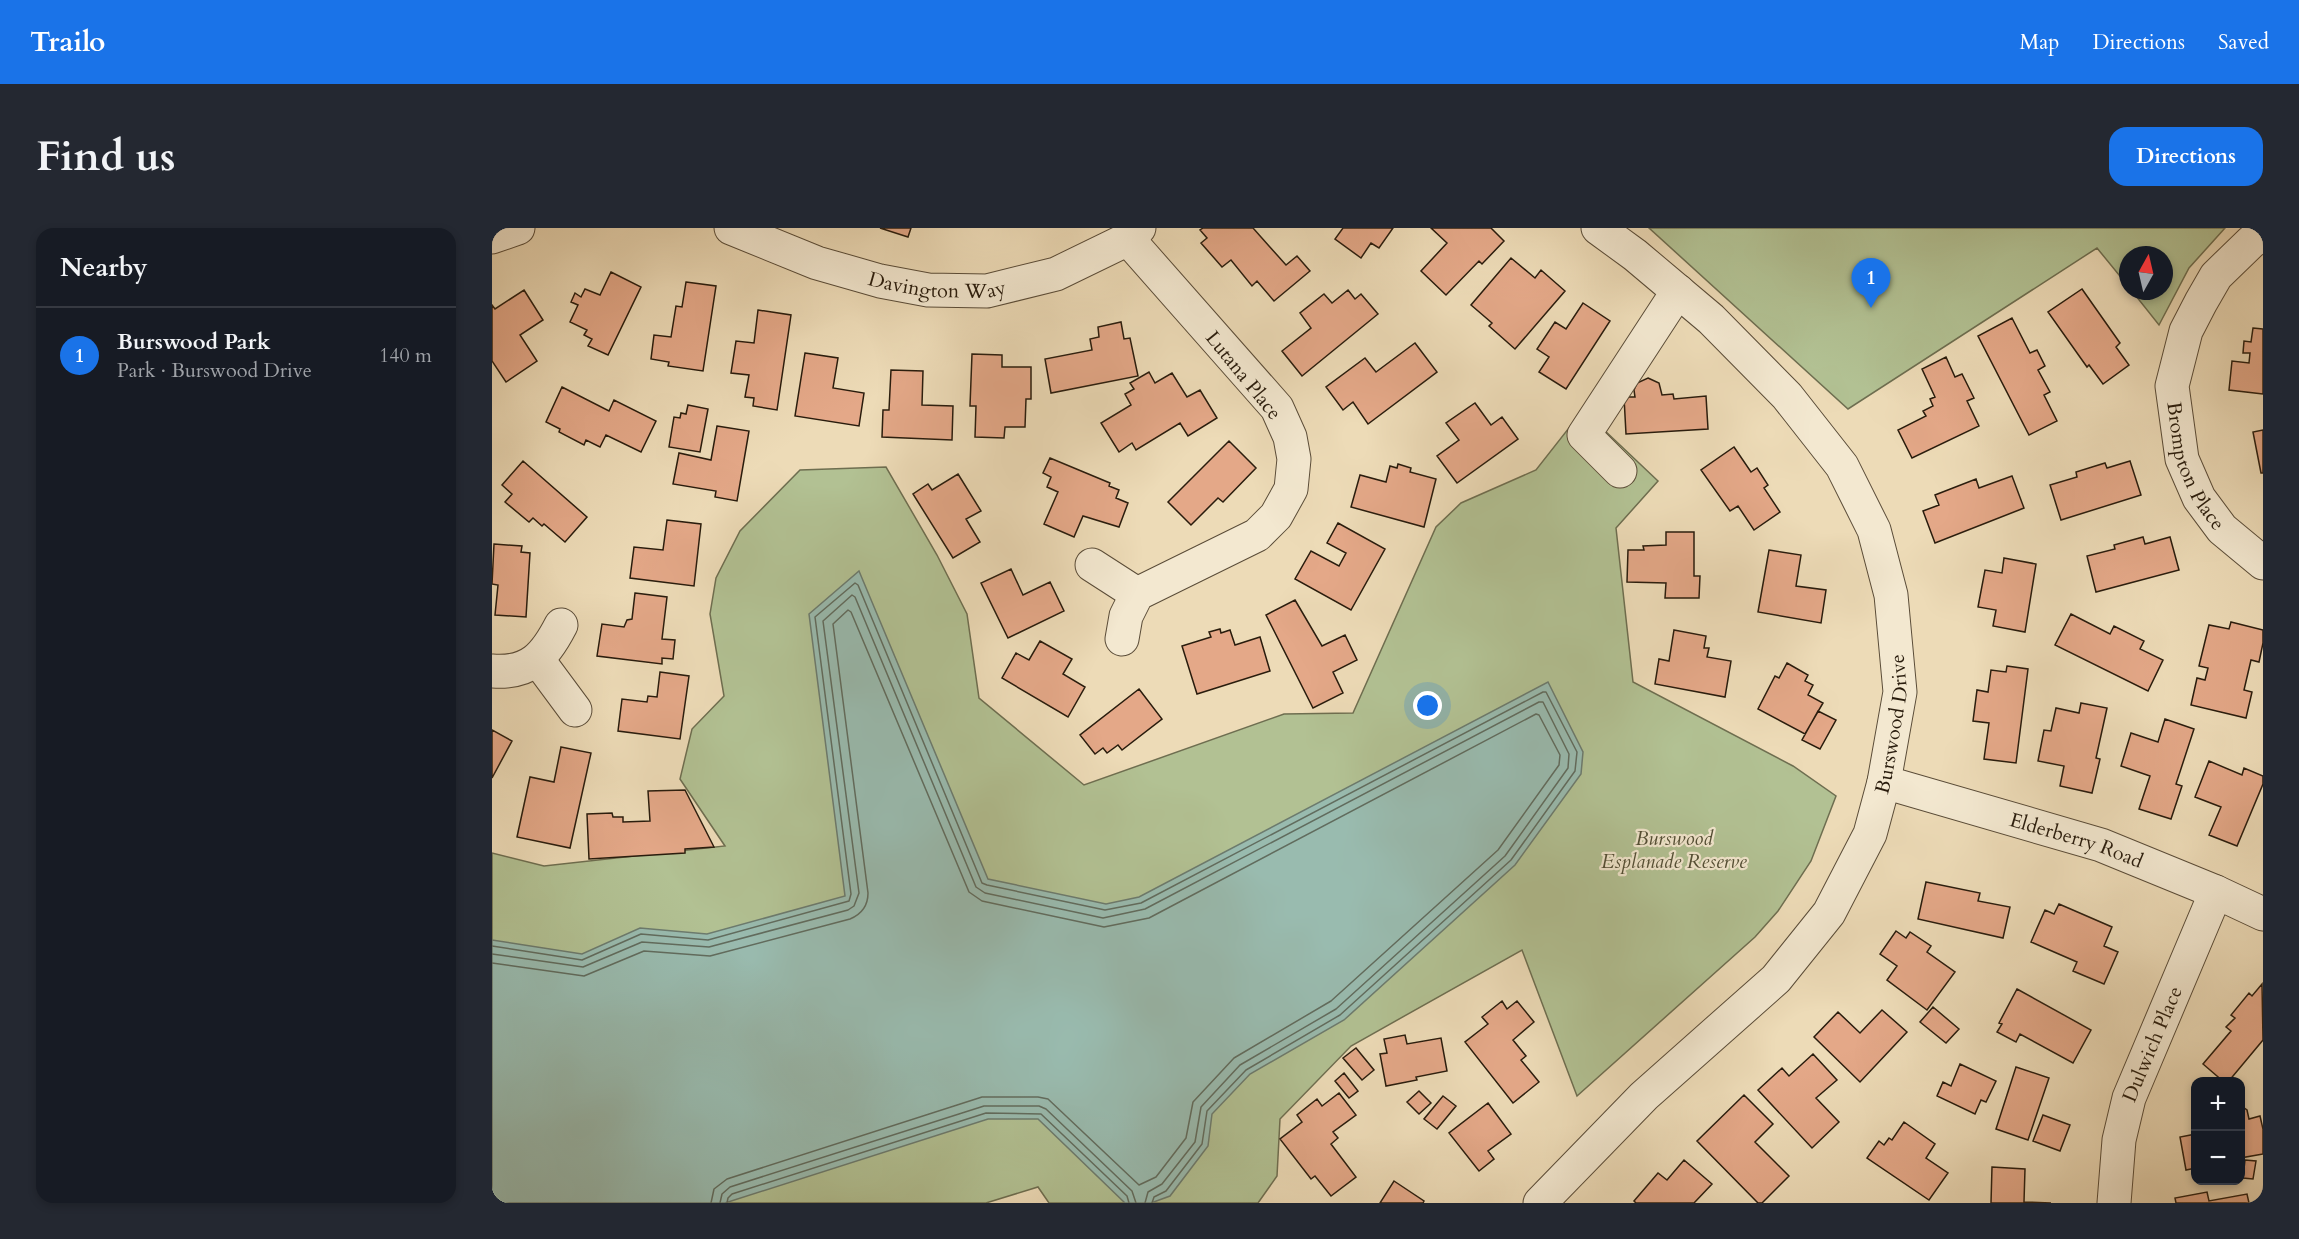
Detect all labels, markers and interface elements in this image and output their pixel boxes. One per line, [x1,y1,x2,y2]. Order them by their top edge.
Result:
text: Trailo [30,23,105,61]
text: Map [2019,28,2059,57]
text: Directions [2092,28,2185,57]
text: Saved [2218,28,2269,57]
button: Directions [2109,127,2263,186]
text: Find us [36,128,176,185]
north arrow [2119,246,2173,300]
text: Nearby [60,250,148,285]
pin: 1 [1852,259,1890,308]
street label: Davington Way [865,265,1009,305]
street label: Lutana Place [1199,325,1288,425]
text: Burswood Park [117,327,270,357]
text: 1 [74,342,85,369]
text: 140 m [379,342,432,369]
text: Park · Burswood Drive [117,357,312,384]
street label: Brompton Place [2160,400,2231,536]
street label: Burswood Drive [1868,653,1915,797]
your location [1413,691,1442,720]
street label: Elderberry Road [2006,806,2147,875]
park label: Burswood Esplanade Reserve [1601,825,1747,875]
street label: Dulwich Place [2116,982,2189,1106]
map controls [2191,1077,2245,1185]
button: + [2191,1077,2245,1131]
button: − [2191,1131,2245,1185]

